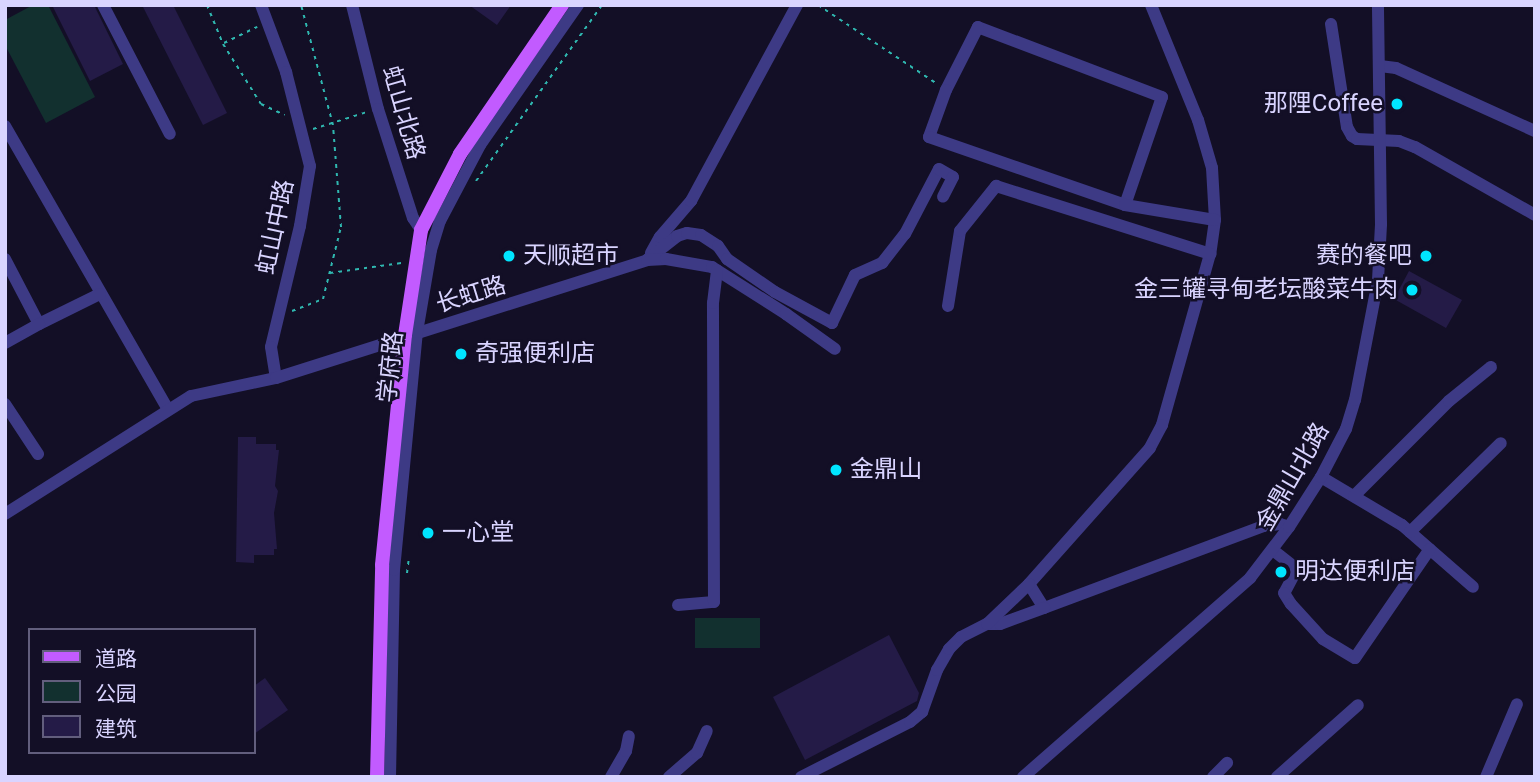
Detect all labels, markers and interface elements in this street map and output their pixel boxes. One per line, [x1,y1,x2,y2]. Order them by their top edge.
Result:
street label: 虹山北路 [376,63,430,163]
place label: 那䧉Coffee [1264,90,1383,118]
marker: 那䧉Coffee [1389,96,1405,112]
street label: 虹山中路 [252,177,300,277]
place label: 天顺超市 [523,242,619,270]
place label: 赛的餐吧 [1316,242,1412,270]
marker: 天顺超市 [501,248,517,264]
marker: 赛的餐吧 [1418,248,1434,264]
street label: 长虹路 [432,271,510,319]
place label: 金三罐寻甸老坛酸菜牛肉 [1134,276,1398,304]
marker: 金三罐寻甸老坛酸菜牛肉 [1404,282,1420,298]
street label: 学府路 [373,330,409,404]
place label: 奇强便利店 [475,340,595,368]
marker: 奇强便利店 [453,346,469,362]
street label: 金鼎山北路 [1251,418,1335,536]
place label: 金鼎山 [850,456,922,484]
marker: 金鼎山 [828,462,844,478]
place label: 一心堂 [442,519,514,547]
marker: 一心堂 [420,525,436,541]
place label: 明达便利店 [1295,558,1415,586]
marker: 明达便利店 [1273,564,1289,580]
legend [28,628,256,754]
text: 道路 [95,647,137,671]
text: 公园 [95,682,137,706]
text: 建筑 [95,717,137,741]

